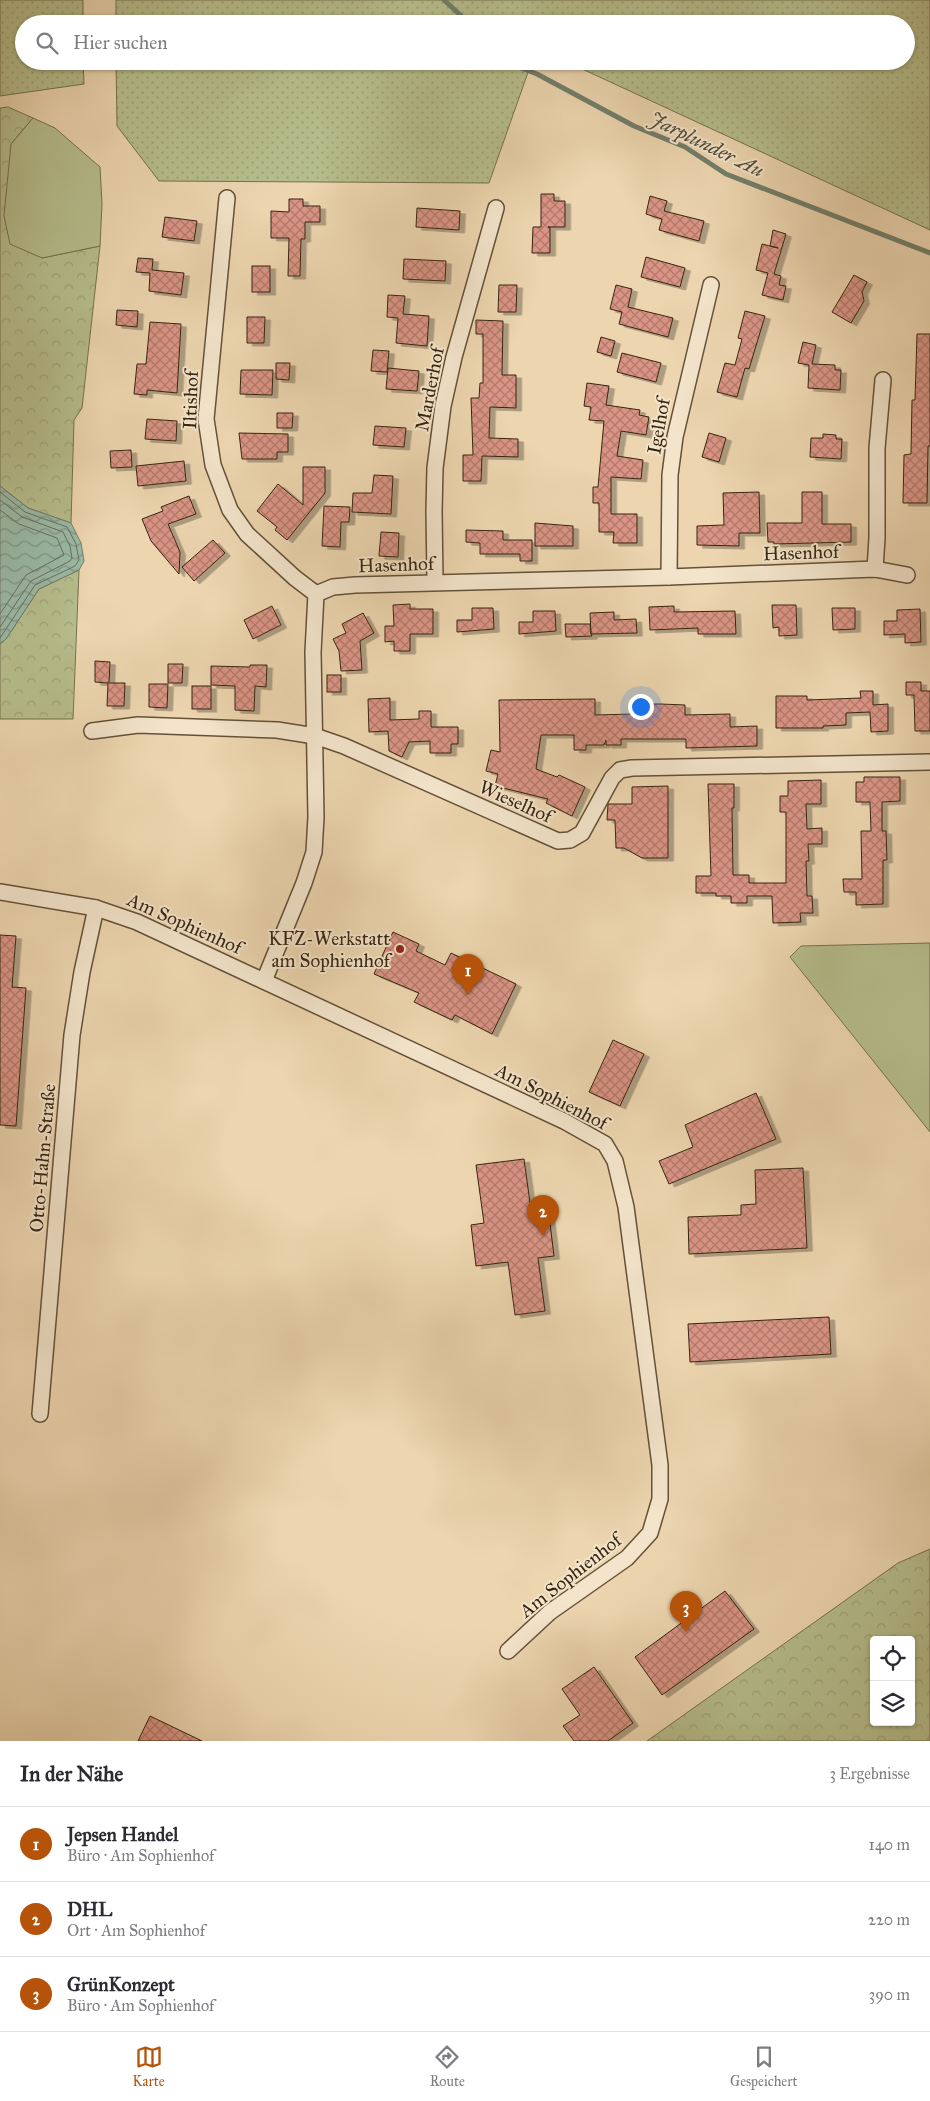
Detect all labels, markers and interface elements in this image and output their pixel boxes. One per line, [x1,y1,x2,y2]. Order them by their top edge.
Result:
search box [15,15,915,70]
icon: search [33,29,61,57]
text: Hier suchen [73,31,167,54]
water label: Jarplunder Au [645,106,768,183]
street label: Marderhof [410,342,449,433]
street label: Iltishof [178,368,203,430]
street label: Igelhof [642,394,676,456]
street label: Hasenhof [763,540,842,565]
street label: Hasenhof [358,552,437,577]
your location [628,694,654,720]
street label: Wieselhof [476,775,558,829]
street label: Am Sophienhof [123,887,248,960]
place label: KFZ-Werkstatt am Sophienhof [268,927,393,972]
marker: KFZ-Werkstatt am Sophienhof [394,943,406,955]
pin: 1 [452,954,484,995]
street label: Am Sophienhof [491,1058,614,1136]
street label: Otto-Hahn-Straße [25,1083,60,1233]
pin: 2 [527,1195,559,1236]
street label: Am Sophienhof [514,1527,628,1623]
pin: 3 [670,1591,702,1632]
map controls [870,1636,915,1726]
button: locate [870,1636,915,1681]
button: layers [870,1681,915,1726]
text: In der Nähe [20,1761,123,1787]
text: 3 Ergebnisse [829,1764,910,1783]
text: Jepsen Handel [67,1823,178,1846]
text: 1 [33,1835,39,1854]
text: 140 m [869,1835,910,1854]
text: Büro · Am Sophienhof [67,1846,214,1865]
text: DHL [67,1898,112,1921]
text: 2 [32,1910,40,1929]
text: 220 m [868,1910,910,1929]
text: Ort · Am Sophienhof [67,1921,205,1940]
text: GrünKonzept [67,1973,175,1996]
text: 3 [33,1985,39,2004]
text: 390 m [869,1985,910,2004]
text: Büro · Am Sophienhof [67,1996,214,2015]
tab: Karte [133,2043,164,2090]
tab: Route [430,2043,465,2090]
tab: Gespeichert [730,2043,797,2090]

